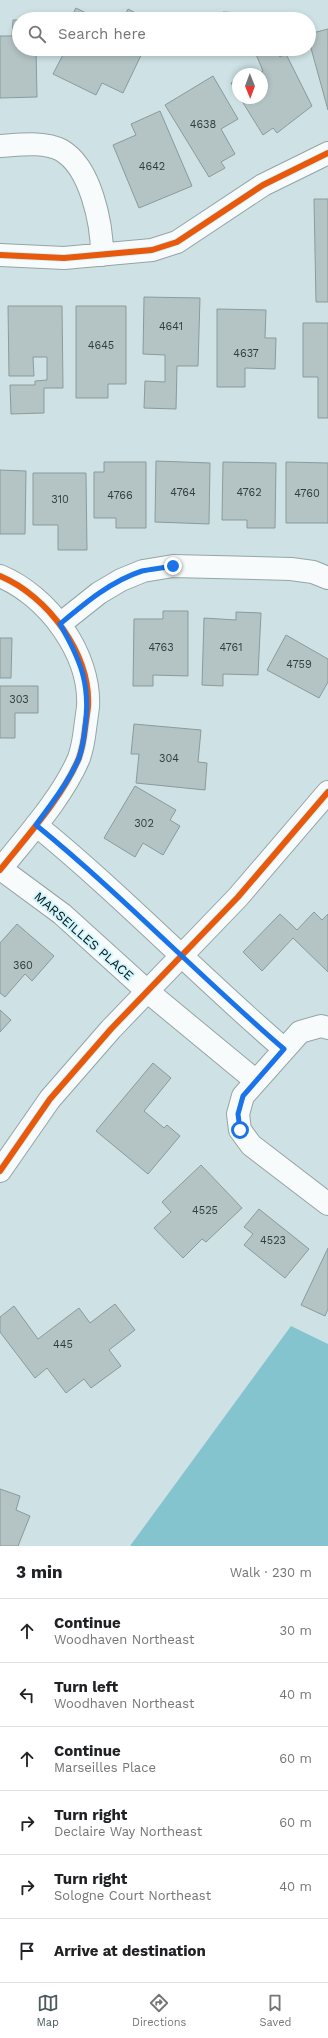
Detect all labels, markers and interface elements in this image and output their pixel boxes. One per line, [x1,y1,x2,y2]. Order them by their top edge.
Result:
search box [12,12,316,56]
icon: search [26,23,48,45]
text: Search here [58,25,146,43]
north arrow [232,68,268,104]
house number: 4638 [190,118,217,131]
house number: 4642 [139,160,165,173]
house number: 4641 [159,320,183,333]
house number: 4645 [88,339,114,352]
house number: 4637 [233,347,259,360]
house number: 4764 [170,486,196,499]
house number: 4762 [236,486,262,499]
house number: 4760 [294,487,320,500]
house number: 4766 [107,489,133,502]
house number: 310 [51,493,69,506]
route end [164,557,182,575]
house number: 4763 [148,641,174,654]
house number: 4761 [219,641,243,654]
house number: 4759 [286,658,312,671]
house number: 303 [9,693,29,706]
house number: 304 [159,752,179,765]
house number: 302 [134,817,154,830]
street label: MARSEILLES PLACE [31,889,137,983]
house number: 360 [13,959,33,972]
route start [231,1121,249,1139]
house number: 4525 [192,1204,218,1217]
house number: 4523 [260,1234,286,1247]
house number: 445 [53,1338,73,1351]
text: 3 min [16,1562,62,1582]
text: Walk · 230 m [230,1565,312,1580]
text: Continue [54,1614,121,1632]
icon: ahead [16,1620,38,1642]
text: 30 m [280,1623,312,1638]
text: Woodhaven Northeast [54,1632,195,1647]
text: Turn left [54,1678,118,1696]
icon: left [16,1684,38,1706]
text: 40 m [279,1687,312,1702]
text: Woodhaven Northeast [54,1696,195,1711]
text: Continue [54,1742,121,1760]
icon: ahead [16,1748,38,1770]
text: 60 m [279,1751,312,1766]
text: Marseilles Place [54,1760,156,1775]
text: Turn right [54,1806,127,1824]
icon: right [16,1812,38,1834]
text: 60 m [279,1815,312,1830]
text: Declaire Way Northeast [54,1824,202,1839]
text: Turn right [54,1870,127,1888]
icon: right [16,1876,38,1898]
text: 40 m [279,1879,312,1894]
text: Sologne Court Northeast [54,1888,211,1903]
icon: arrive [16,1940,38,1962]
text: Arrive at destination [54,1942,206,1960]
tab: Map [37,1992,59,2029]
tab: Directions [132,1992,186,2029]
tab: Saved [259,1992,291,2029]

